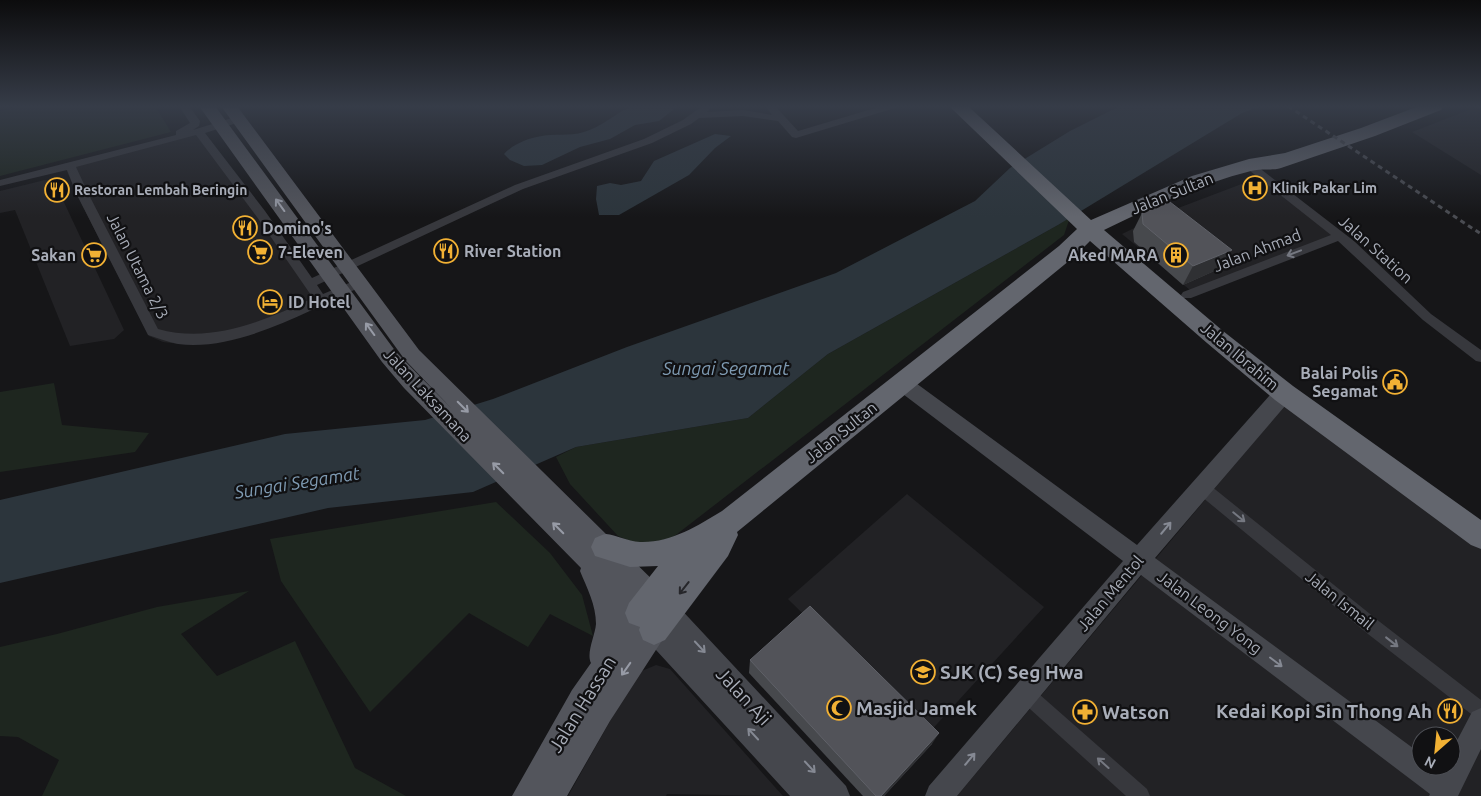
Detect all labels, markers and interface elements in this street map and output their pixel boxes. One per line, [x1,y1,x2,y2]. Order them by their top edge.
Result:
street label: Jalan Sultan [1128,168,1216,218]
hospital icon: Klinik Pakar Lim [1242,175,1268,201]
restaurant icon: Restoran Lembah Beringin [44,177,70,203]
place label: Klinik Pakar Lim [1272,180,1377,196]
place label: Restoran Lembah Beringin [74,182,247,198]
one-way arrow [275,198,285,212]
street label: Jalan Utama 2/3 [104,210,172,322]
street label: Jalan Station [1335,211,1417,287]
restaurant icon: Domino's [232,215,258,241]
place label: Domino's [262,219,332,237]
street label: Jalan Ahmad [1211,225,1303,275]
restaurant icon: River Station [433,238,459,264]
supermarket icon: 7-Eleven [247,239,273,265]
supermarket icon: Sakan [81,242,107,268]
place label: River Station [464,242,561,260]
building icon: Aked MARA [1163,242,1189,268]
place label: 7-Eleven [278,243,343,261]
place label: Sakan [31,246,76,264]
place label: Aked MARA [1068,246,1159,264]
one-way arrow [1286,249,1302,258]
hotel icon: ID Hotel [257,289,283,315]
place label: ID Hotel [288,293,350,311]
street label: Jalan Ibrahim [1197,318,1283,394]
one-way arrow [365,322,375,336]
street label: Jalan Laksamana [380,345,476,445]
water label: Sungai Segamat [662,358,790,378]
place label: Balai Polis Segamat [1300,364,1378,400]
public building icon: Balai Polis Segamat [1382,369,1408,395]
street label: Jalan Sultan [802,398,880,466]
one-way arrow [457,401,470,413]
water label: Sungai Segamat [232,462,362,502]
one-way arrow [492,462,504,474]
one-way arrow [1232,512,1245,523]
one-way arrow [552,522,564,534]
one-way arrow [1160,522,1171,535]
street label: Jalan Mentol [1073,552,1147,634]
street label: Jalan Leong Yong [1154,567,1266,657]
street label: Jalan Ismail [1302,567,1378,633]
one-way arrow [679,581,690,594]
one-way arrow [1385,637,1399,647]
one-way arrow [694,641,706,654]
street label: Jalan Hassan [544,652,620,756]
one-way arrow [1269,656,1282,667]
school or university icon: SJK (C) Seg Hwa [910,659,936,685]
place label: SJK (C) Seg Hwa [940,661,1084,683]
one-way arrow [621,662,631,676]
street label: Jalan Aji [712,663,776,729]
mosque icon: Masjid Jamek [826,695,852,721]
place label: Masjid Jamek [856,697,977,719]
restaurant icon: Kedai Kopi Sin Thong Ah [1437,698,1463,724]
pharmacy icon: Watson [1072,699,1098,725]
place label: Kedai Kopi Sin Thong Ah [1216,700,1432,722]
place label: Watson [1102,701,1169,723]
north arrow [1411,726,1461,776]
one-way arrow [747,728,759,741]
one-way arrow [964,752,975,765]
text: N [1422,753,1438,772]
one-way arrow [1097,758,1110,769]
one-way arrow [804,761,816,774]

